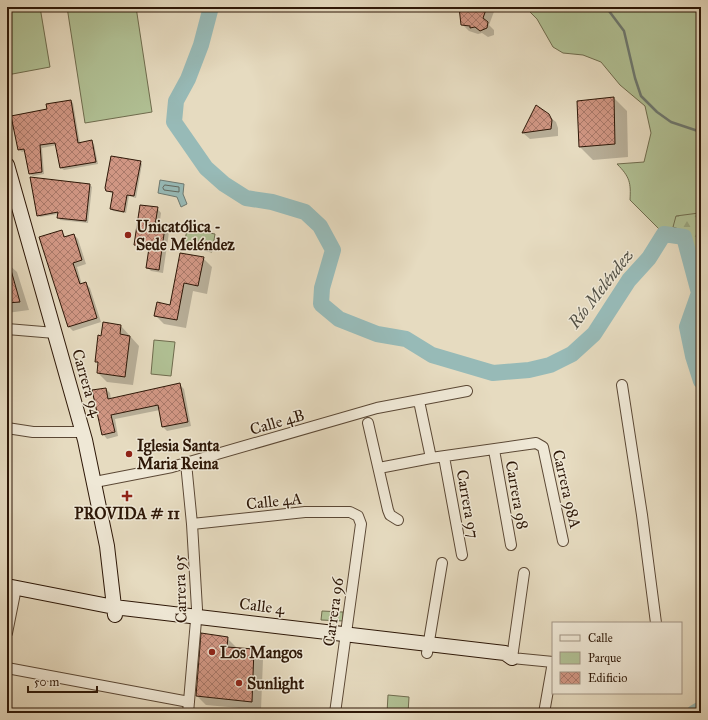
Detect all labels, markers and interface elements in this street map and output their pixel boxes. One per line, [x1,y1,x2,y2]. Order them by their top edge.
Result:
place label: Unicatólica - Sede Meléndez [136,217,235,254]
marker: Unicatólica - Sede Meléndez [123,230,133,240]
water label: Río Meléndez [563,245,638,333]
street label: Carrera 94 [68,347,106,420]
street label: Calle 4B [248,405,306,439]
place label: Iglesia Santa Maria Reina [137,436,221,473]
street label: Carrera 98A [549,448,585,530]
marker: Iglesia Santa Maria Reina [124,449,134,459]
street label: Carrera 98 [502,459,532,531]
street label: Carrera 97 [453,468,483,540]
street label: Calle 4A [245,489,303,513]
marker: PROVIDA # 11 [121,490,133,502]
place label: PROVIDA # 11 [74,504,180,523]
street label: Carrera 95 [169,554,191,624]
street label: Carrera 96 [319,576,347,648]
street label: Calle 4 [238,594,287,618]
legend [552,622,682,694]
text: Calle [588,631,613,645]
place label: Los Mangos [220,643,303,663]
marker: Los Mangos [207,647,217,657]
text: Parque [588,651,621,666]
scale bar [28,668,97,694]
text: Edificio [588,671,627,685]
place label: Sunlight [247,674,304,694]
text: 50 m [34,675,59,689]
marker: Sunlight [234,678,244,688]

